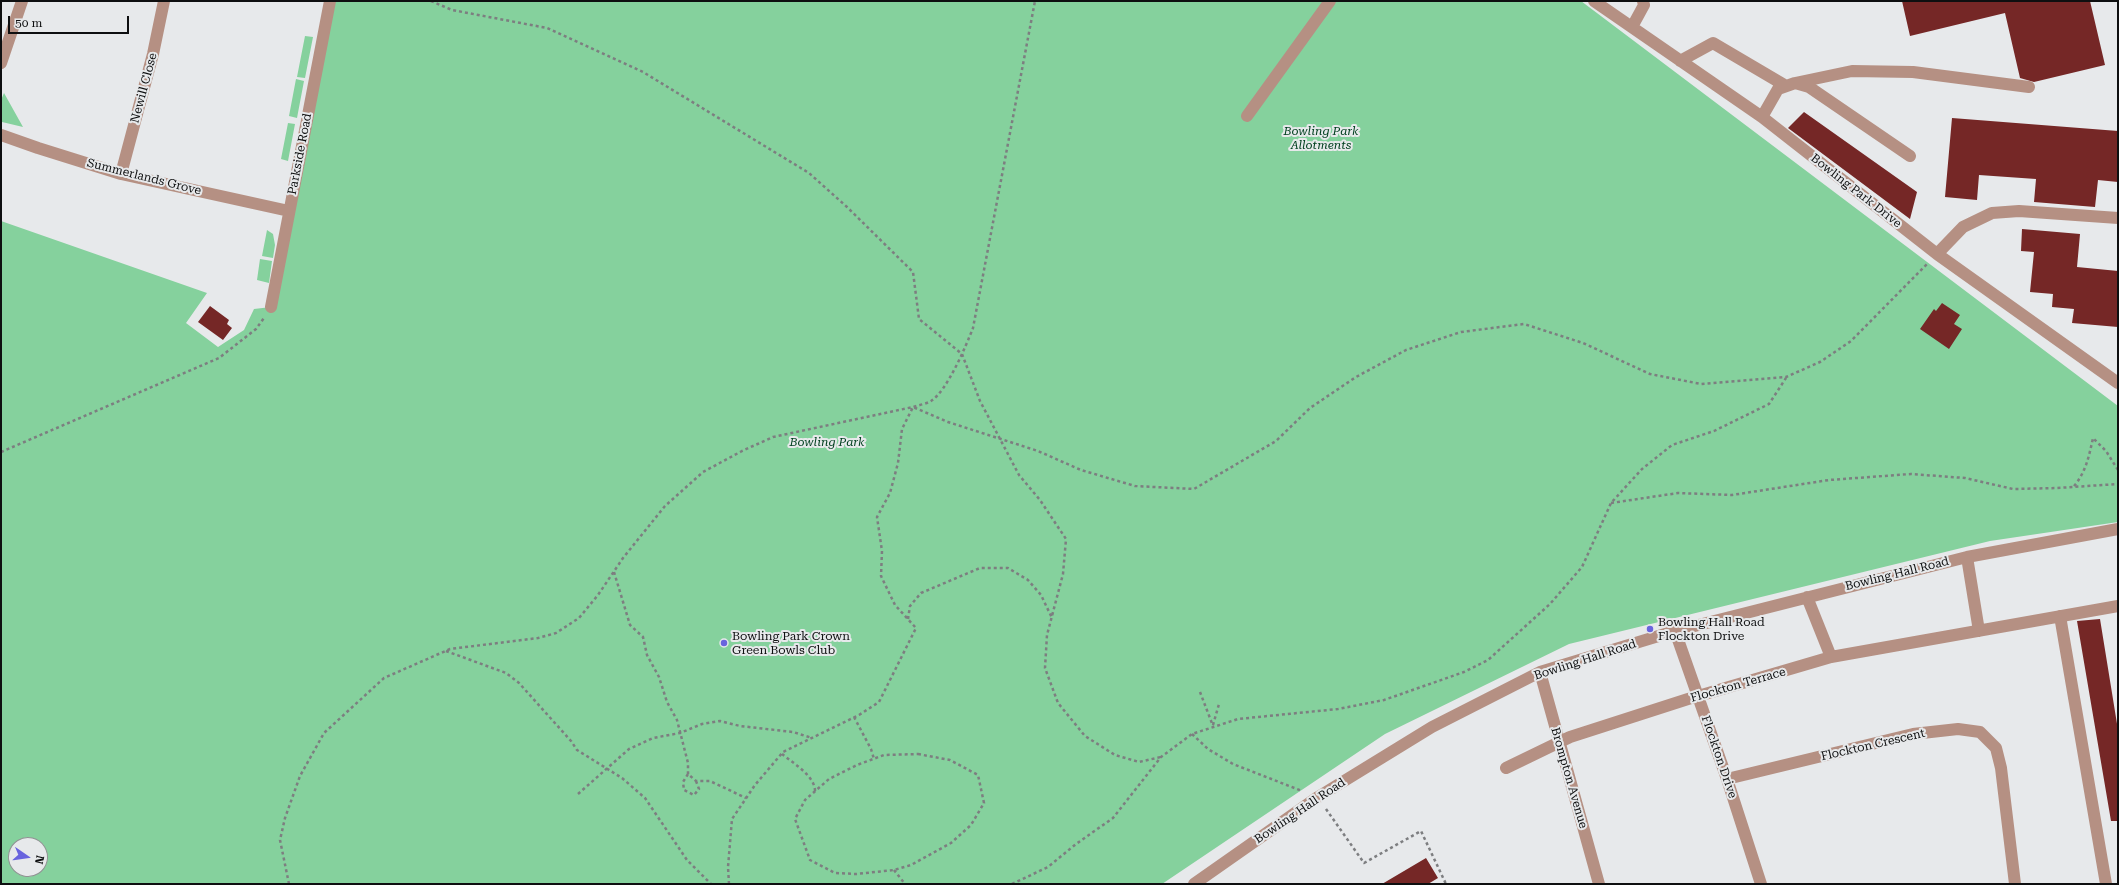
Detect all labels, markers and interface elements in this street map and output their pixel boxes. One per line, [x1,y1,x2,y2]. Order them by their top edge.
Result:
scale bar [10,8,131,34]
text: 50 m [15,16,42,30]
street label: Newill Close [128,51,160,125]
street label: Parkside Road [285,112,315,196]
park label: Bowling Park Allotments [1283,124,1359,152]
street label: Bowling Park Drive [1808,151,1904,231]
street label: Summerlands Grove [85,156,203,198]
park label: Bowling Park [789,435,865,449]
street label: Bowling Hall Road [1844,554,1950,594]
place label: Bowling Hall Road Flockton Drive [1658,615,1765,643]
marker: Bowling Hall Road Flockton Drive [1645,624,1655,634]
place label: Bowling Park Crown Green Bowls Club [732,629,850,657]
street label: Bowling Hall Road [1532,637,1638,683]
marker: Bowling Park Crown Green Bowls Club [719,638,729,648]
street label: Flockton Terrace [1689,665,1787,705]
street label: Flockton Drive [1698,714,1740,800]
street label: Brompton Avenue [1548,726,1590,830]
street label: Flockton Crescent [1820,726,1926,764]
street label: Bowling Hall Road [1252,775,1348,847]
north arrow [8,837,48,877]
text: N [32,854,46,865]

